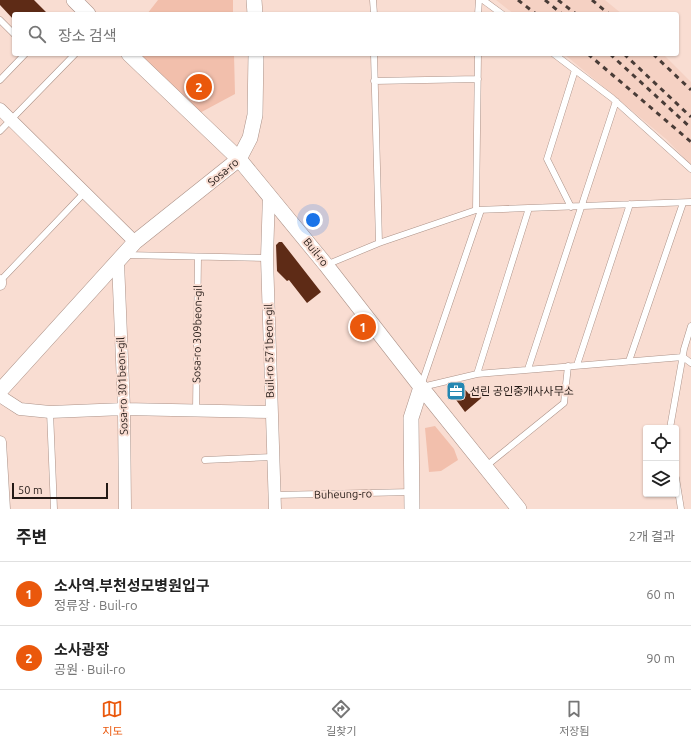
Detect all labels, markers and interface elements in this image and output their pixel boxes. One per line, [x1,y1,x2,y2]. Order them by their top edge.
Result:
search box [12,12,679,56]
icon: search [26,23,48,45]
text: 장소 검색 [58,27,117,44]
pin: 2 [186,72,212,102]
street label: Sosa-ro [205,156,241,188]
your location [303,210,323,230]
street label: Buil-ro [301,236,331,268]
street label: Sosa-ro 309beon-gil [190,285,204,383]
street label: Buil-ro 571beon-gil [262,304,276,398]
pin: 1 [350,312,376,342]
street label: Sosa-ro 301beon-gil [114,337,130,435]
office icon: 선린 공인중개사사무소 [445,380,467,402]
place label: 선린 공인중개사사무소 [470,385,574,397]
map controls [643,425,679,497]
button: locate [643,425,679,461]
button: layers [643,461,679,497]
scale bar [12,481,108,500]
text: 50 m [18,484,42,496]
street label: Buheung-ro [314,487,372,501]
text: 주변 [16,527,47,546]
text: 2개 결과 [629,529,675,543]
text: 소사역.부천성모병원입구 [54,577,210,594]
text: 1 [25,587,33,601]
text: 60 m [646,587,675,601]
text: 정류장 · Buil-ro [54,598,138,612]
text: 소사광장 [54,641,109,658]
text: 2 [25,651,33,665]
text: 90 m [646,651,675,665]
text: 공원 · Buil-ro [54,662,126,676]
tab: 지도 [101,698,123,738]
tab: 길찾기 [326,698,357,738]
tab: 저장됨 [559,698,590,738]

